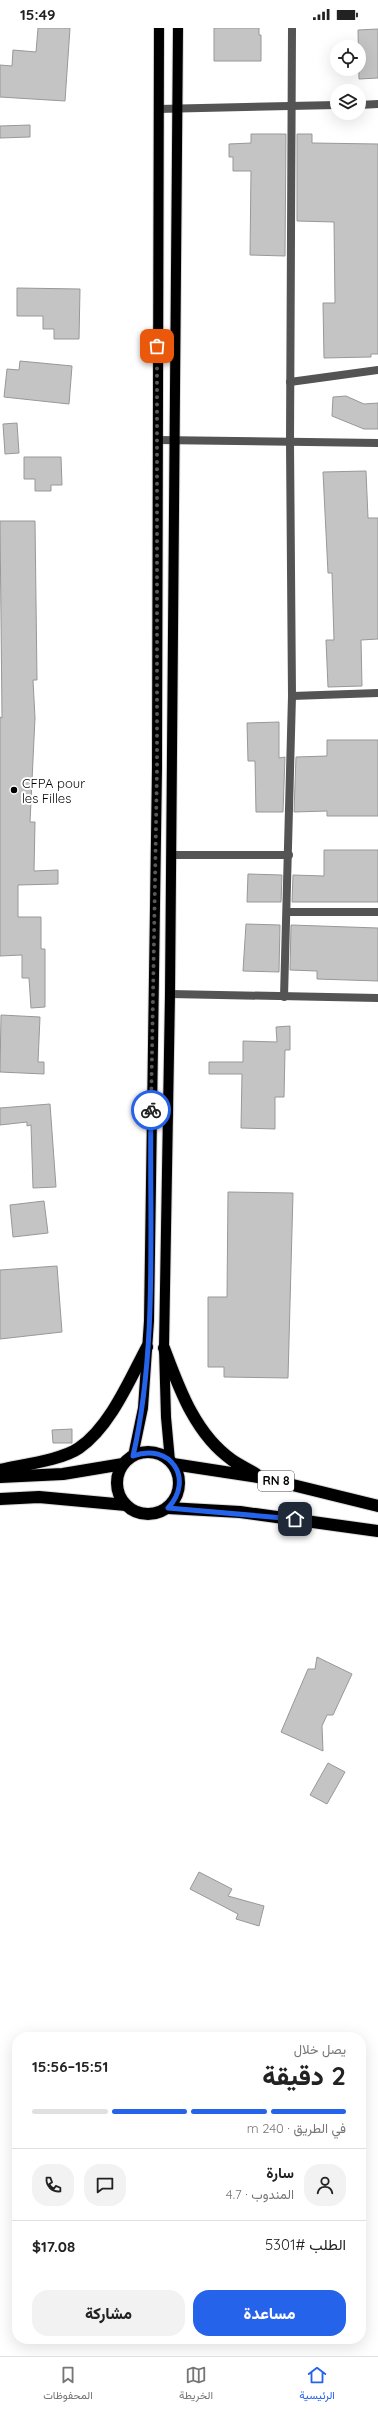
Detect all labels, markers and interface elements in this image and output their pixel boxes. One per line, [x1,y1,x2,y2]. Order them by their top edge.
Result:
text: 15:49 [20,5,56,24]
map controls [330,40,366,120]
button: locate [330,40,366,76]
button: layers [330,84,366,120]
pin [140,329,174,363]
icon: bag [146,335,168,357]
place label: CFPA pour les Filles [22,775,85,806]
marker: CFPA pour les Filles [9,785,19,795]
courier [131,1090,171,1130]
icon: bike [140,1099,162,1121]
road number: RN 8 [258,1471,294,1491]
pin [278,1502,312,1536]
icon: home [284,1508,306,1530]
text: يصل خلال [294,2041,346,2057]
text: 15:51–15:56 [32,2057,108,2076]
text: 2 دقيقة [262,2059,346,2092]
text: في الطريق · 240 m [247,2120,346,2136]
text: سارة [266,2163,294,2182]
button: phone [32,2164,74,2206]
button: chat [84,2164,126,2206]
button: person [304,2164,346,2206]
text: المندوب · 4.7 [226,2186,294,2202]
text: الطلب #5301 [265,2235,346,2254]
text: $17.08 [32,2237,75,2256]
button: مشاركة [32,2290,185,2336]
button: مساعدة [193,2290,346,2336]
tab: المحفوظات [43,2364,93,2405]
tab: الخريطة [179,2364,213,2405]
tab: الرئيسية [299,2364,335,2405]

